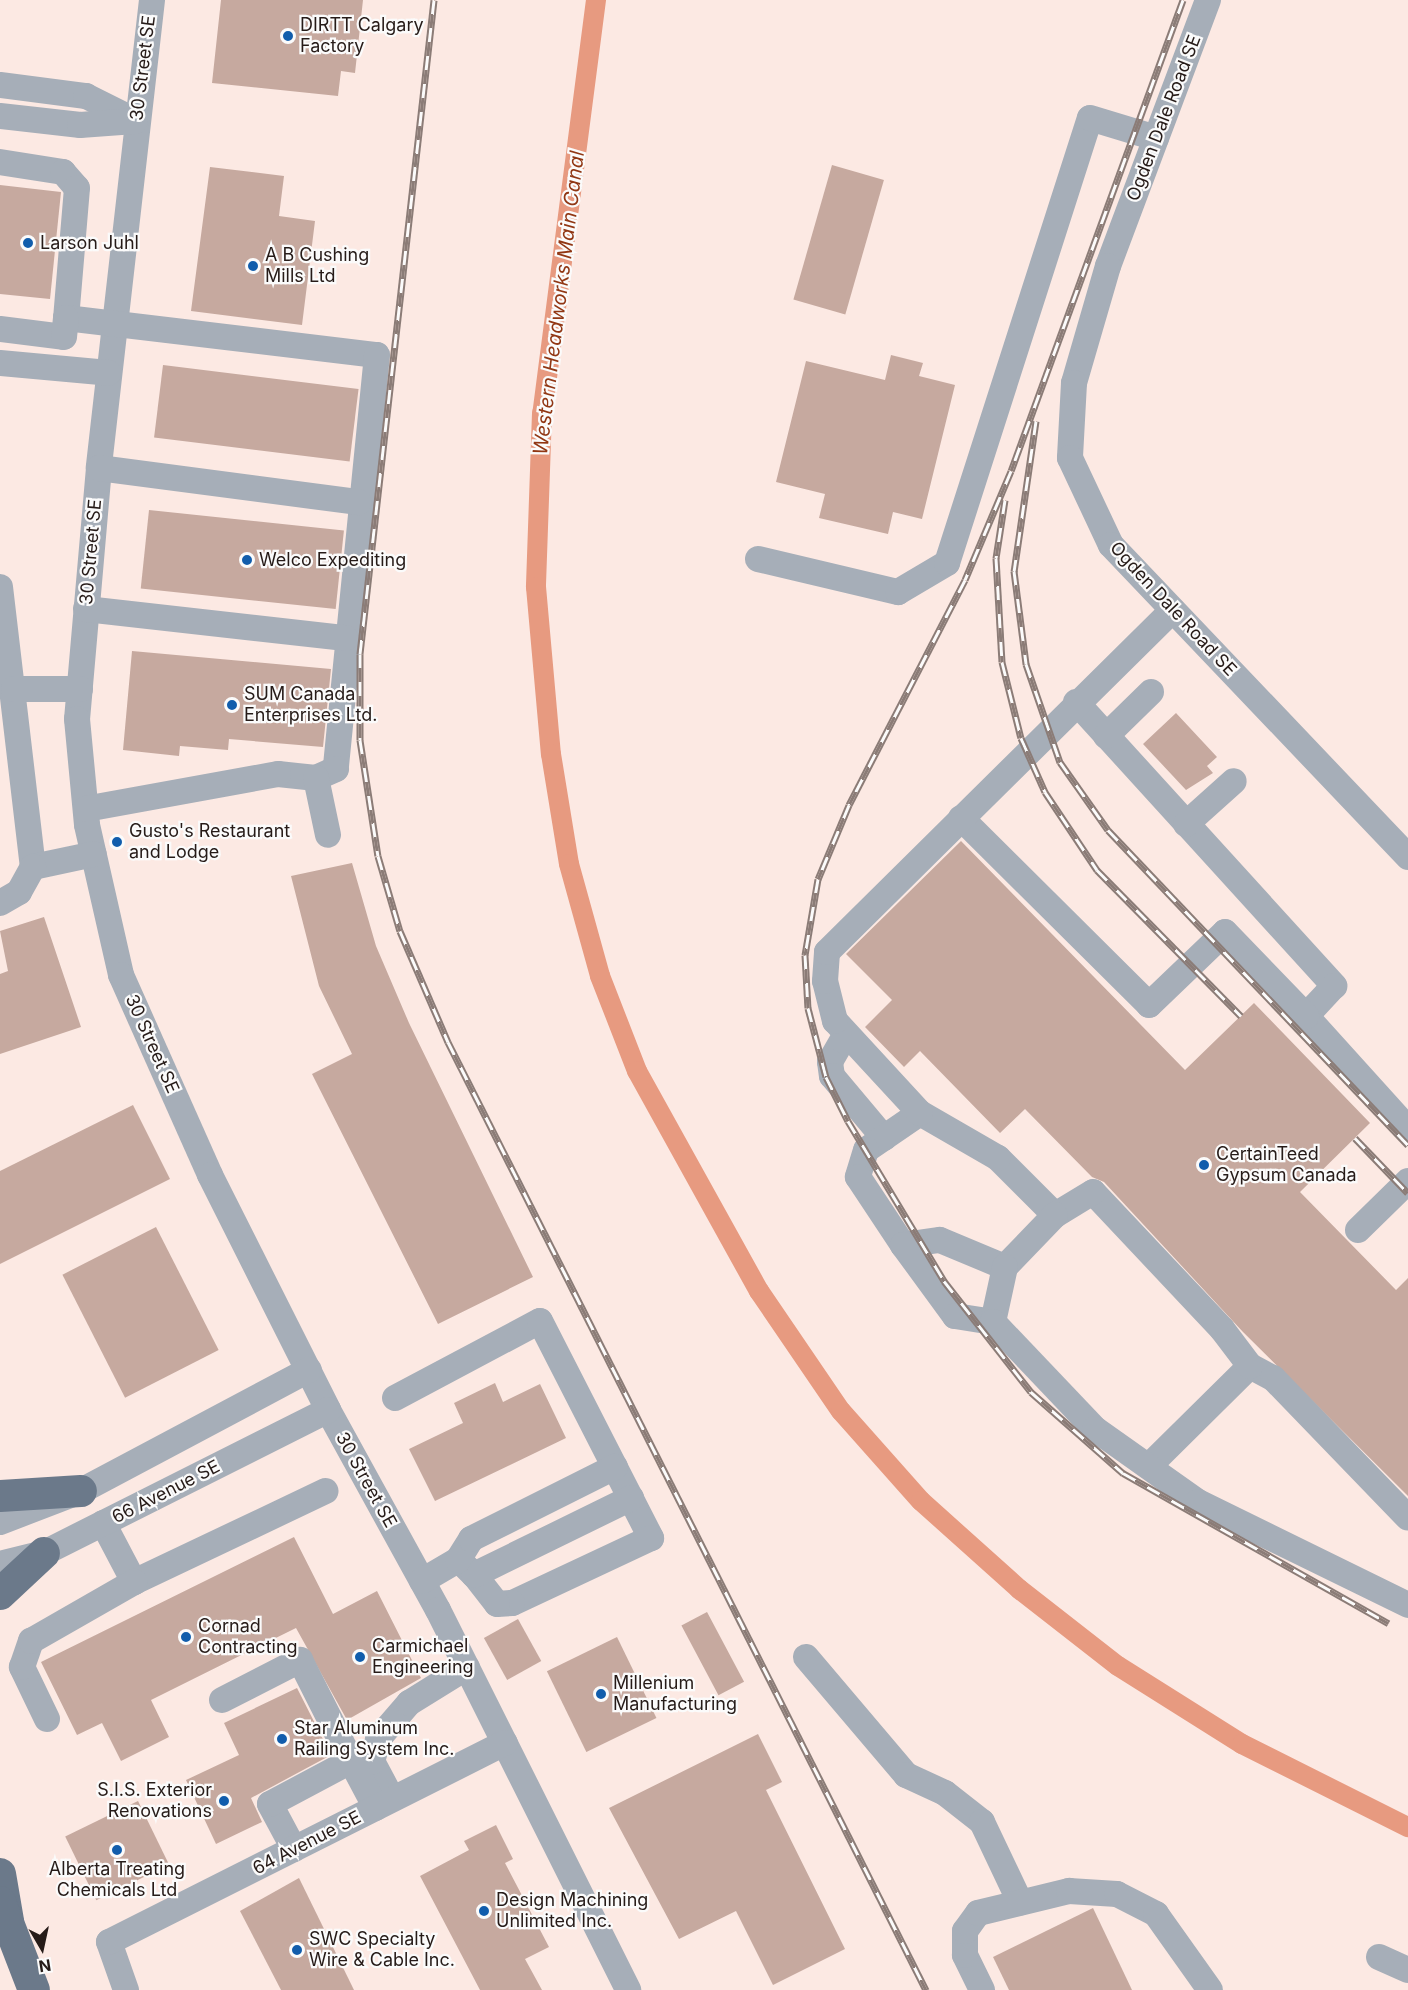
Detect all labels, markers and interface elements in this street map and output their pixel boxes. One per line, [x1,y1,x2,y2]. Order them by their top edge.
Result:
street label: 30 Street SE [126,14,160,122]
place label: DIRTT Calgary Factory [300,15,424,57]
marker: DIRTT Calgary Factory [281,29,295,43]
street label: Ogden Dale Road SE [1122,32,1206,204]
water label: Western Headworks Main Canal [528,150,590,456]
place label: Larson Juhl [40,232,139,254]
marker: Larson Juhl [21,236,35,250]
place label: A B Cushing Mills Ltd [265,245,369,288]
marker: A B Cushing Mills Ltd [246,259,260,273]
street label: 30 Street SE [76,498,106,606]
street label: Ogden Dale Road SE [1105,537,1241,681]
place label: Welco Expediting [259,549,406,571]
marker: Welco Expediting [240,553,254,567]
place label: SUM Canada Enterprises Ltd. [244,684,377,726]
marker: SUM Canada Enterprises Ltd. [225,698,239,712]
place label: Gusto's Restaurant and Lodge [129,821,290,864]
marker: Gusto's Restaurant and Lodge [110,835,124,849]
street label: 30 Street SE [121,991,183,1097]
place label: CertainTeed Gypsum Canada [1216,1144,1357,1186]
marker: CertainTeed Gypsum Canada [1197,1158,1211,1172]
street label: 30 Street SE [331,1429,401,1531]
street label: 66 Avenue SE [109,1456,223,1528]
place label: Cornad Contracting [198,1616,298,1658]
marker: Cornad Contracting [179,1630,193,1644]
place label: Carmichael Engineering [372,1636,474,1678]
marker: Carmichael Engineering [353,1650,367,1664]
place label: Millenium Manufacturing [613,1673,737,1716]
marker: Millenium Manufacturing [594,1687,608,1701]
place label: Star Aluminum Railing System Inc. [294,1718,455,1760]
marker: Star Aluminum Railing System Inc. [275,1732,289,1746]
place label: S.I.S. Exterior Renovations [97,1780,212,1822]
marker: S.I.S. Exterior Renovations [217,1794,231,1808]
street label: 64 Avenue SE [249,1806,365,1880]
marker: Alberta Treating Chemicals Ltd [110,1843,124,1857]
place label: Alberta Treating Chemicals Ltd [49,1859,185,1902]
place label: Design Machining Unlimited Inc. [496,1890,648,1932]
marker: Design Machining Unlimited Inc. [477,1904,491,1918]
north arrow [12,1918,72,1978]
place label: SWC Specialty Wire & Cable Inc. [309,1929,455,1972]
marker: SWC Specialty Wire & Cable Inc. [290,1943,304,1957]
text: N [37,1955,52,1977]

